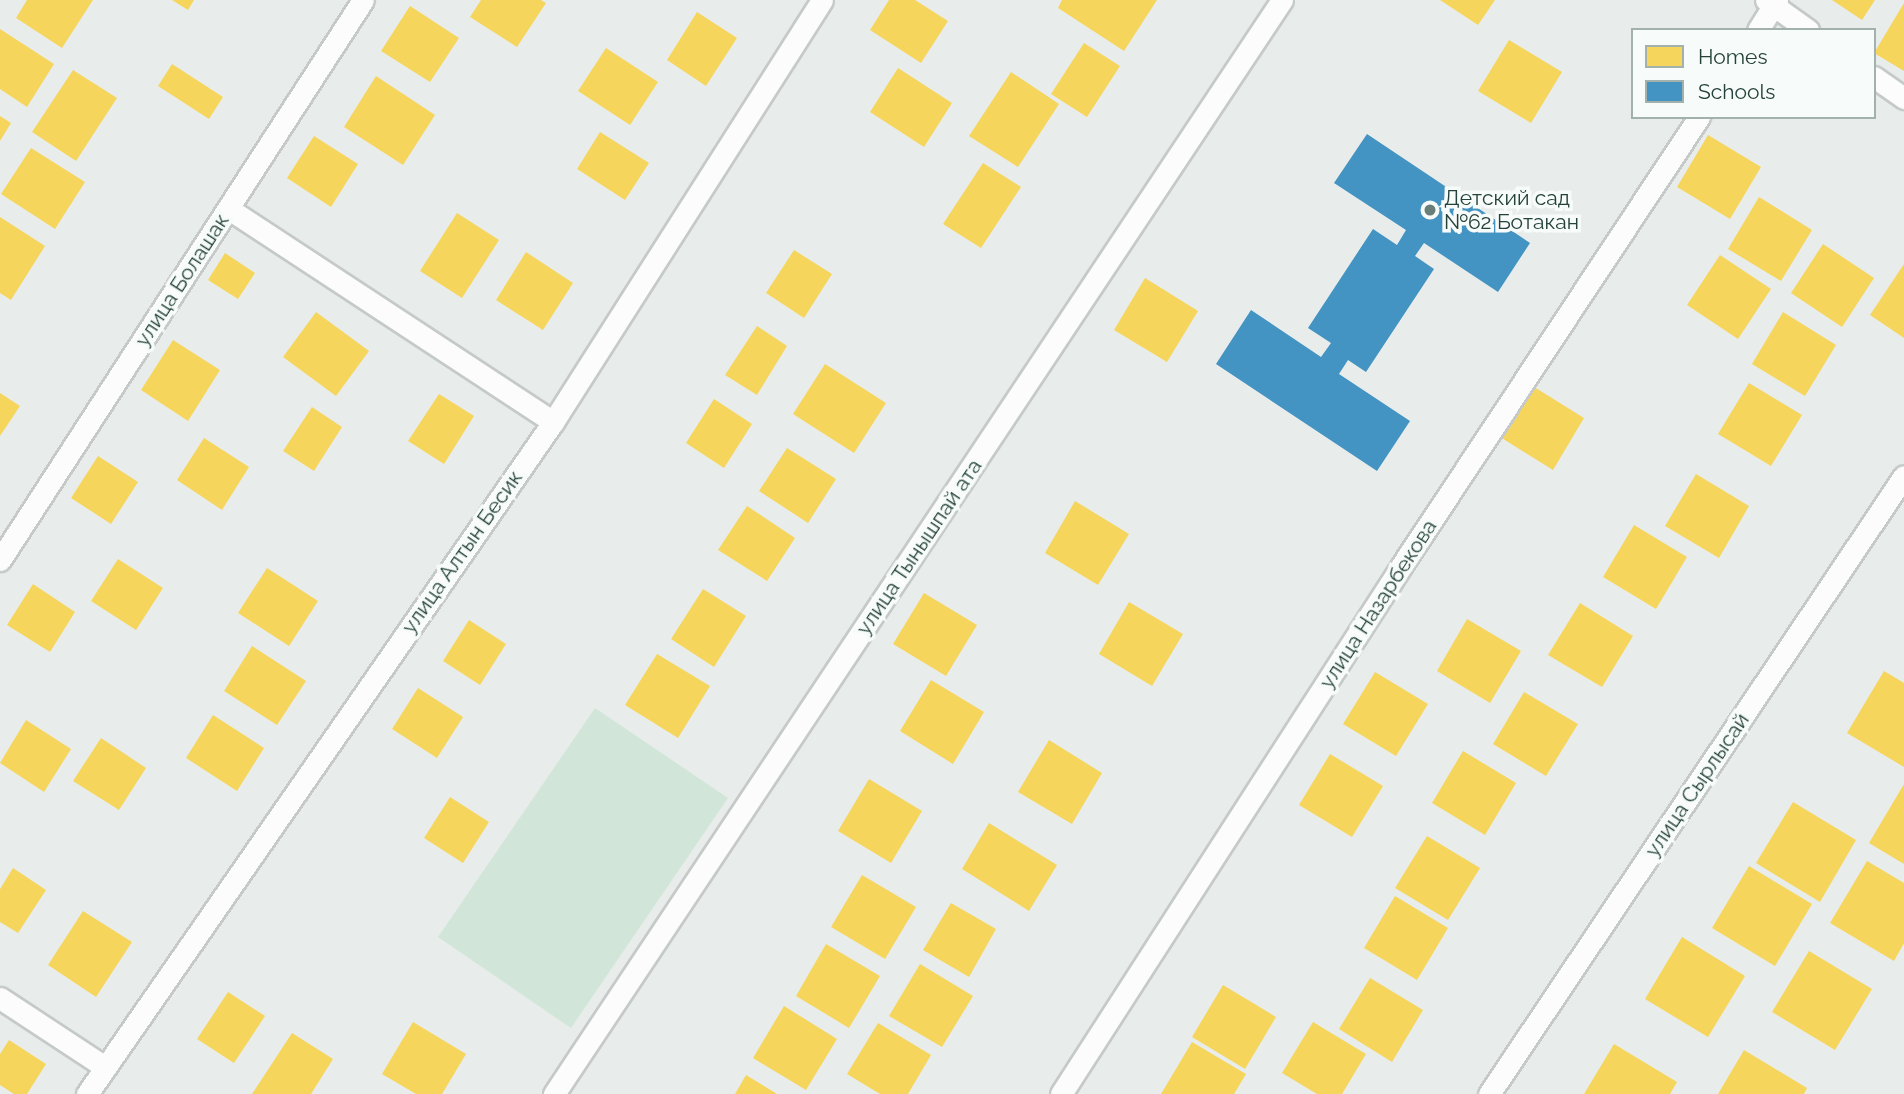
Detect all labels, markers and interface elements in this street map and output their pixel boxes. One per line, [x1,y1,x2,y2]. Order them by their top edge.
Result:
legend [1631,28,1876,119]
text: Homes [1698,44,1768,69]
text: Schools [1698,79,1775,104]
place label: Детский сад №62 Ботакан [1444,185,1579,235]
marker: Детский сад №62 Ботакан [1422,202,1438,218]
street label: улица Болашак [130,209,234,351]
street label: улица Тынышпай ата [851,454,987,640]
street label: улица Алтын Бесик [396,465,528,639]
street label: улица Назарбекова [1314,515,1442,693]
street label: улица Сырлысай [1640,708,1754,862]

